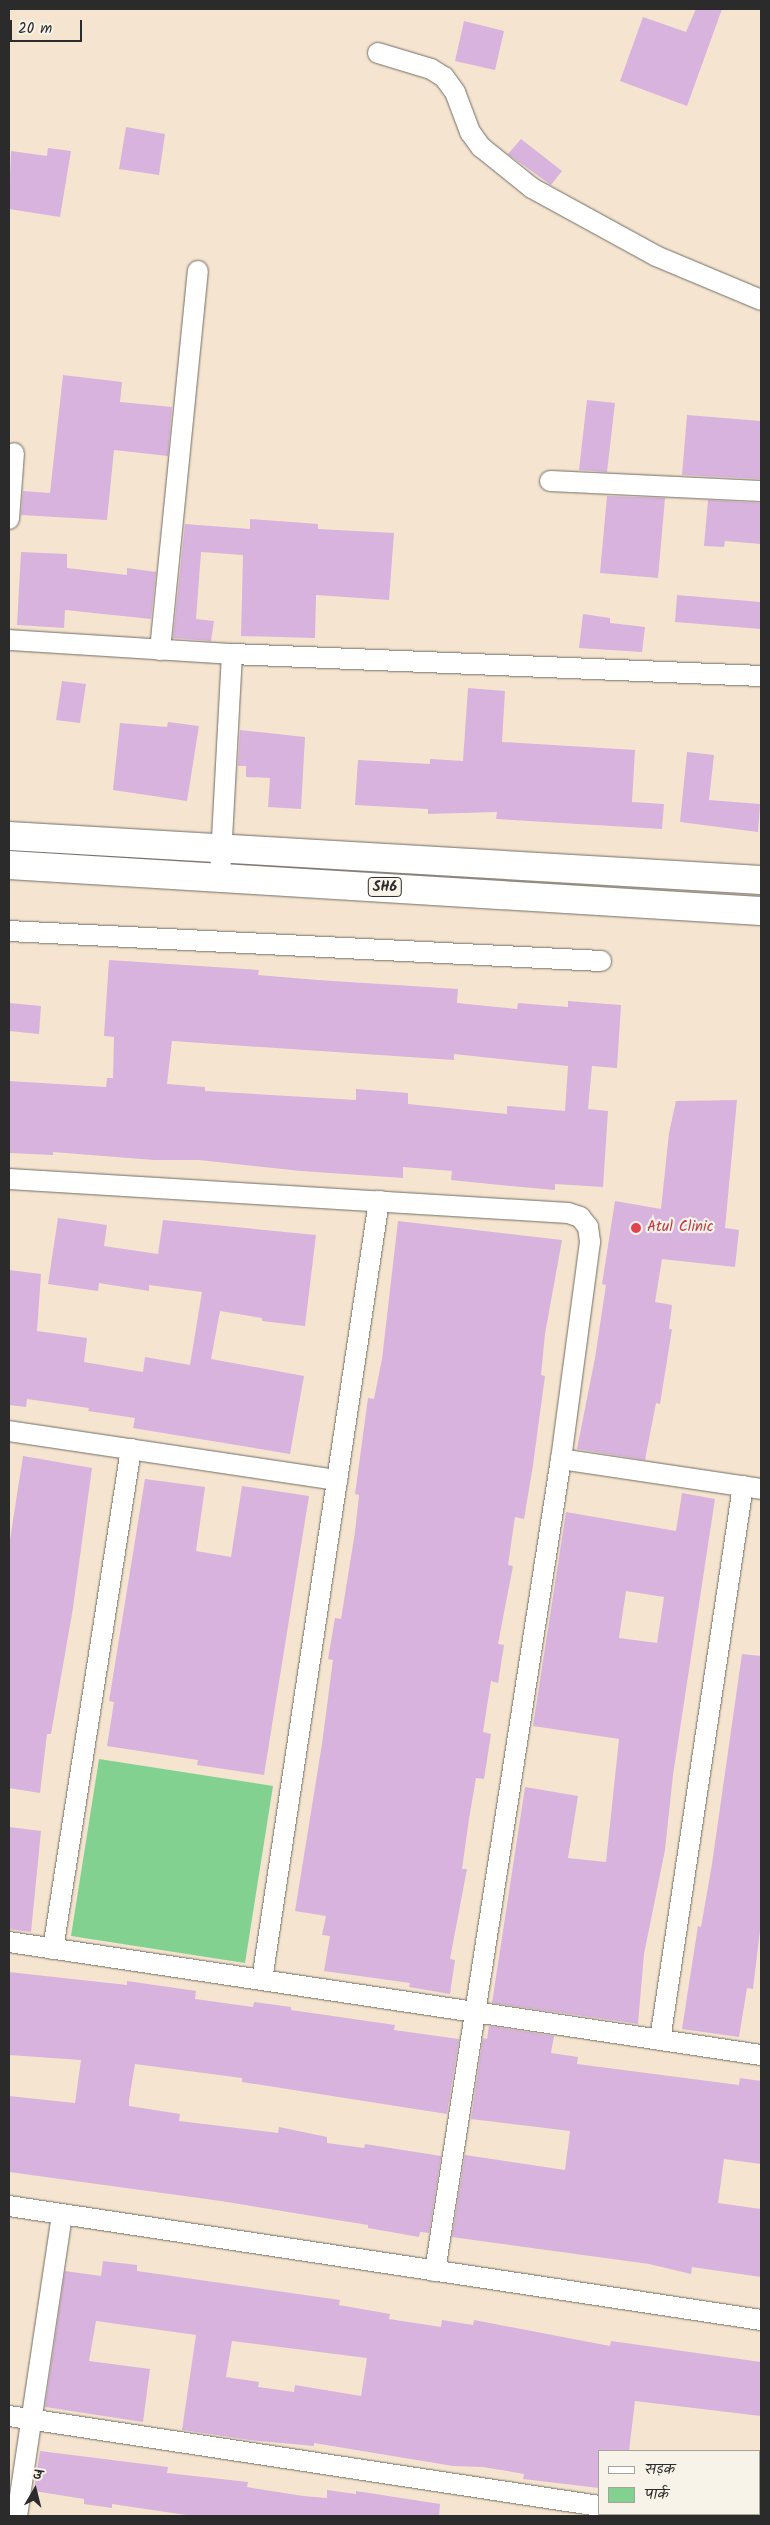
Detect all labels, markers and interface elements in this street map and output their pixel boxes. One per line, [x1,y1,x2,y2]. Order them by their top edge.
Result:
scale bar [12,10,85,42]
text: 20 m [18,17,52,41]
road number: SH6 [368,876,402,899]
place label: Atul Clinic [647,1219,713,1237]
marker: Atul Clinic [629,1221,643,1235]
legend [598,2450,760,2515]
text: सड़क [645,2458,675,2482]
text: उ [31,2464,43,2487]
north arrow [10,2465,60,2515]
text: पार्क [645,2483,669,2507]

